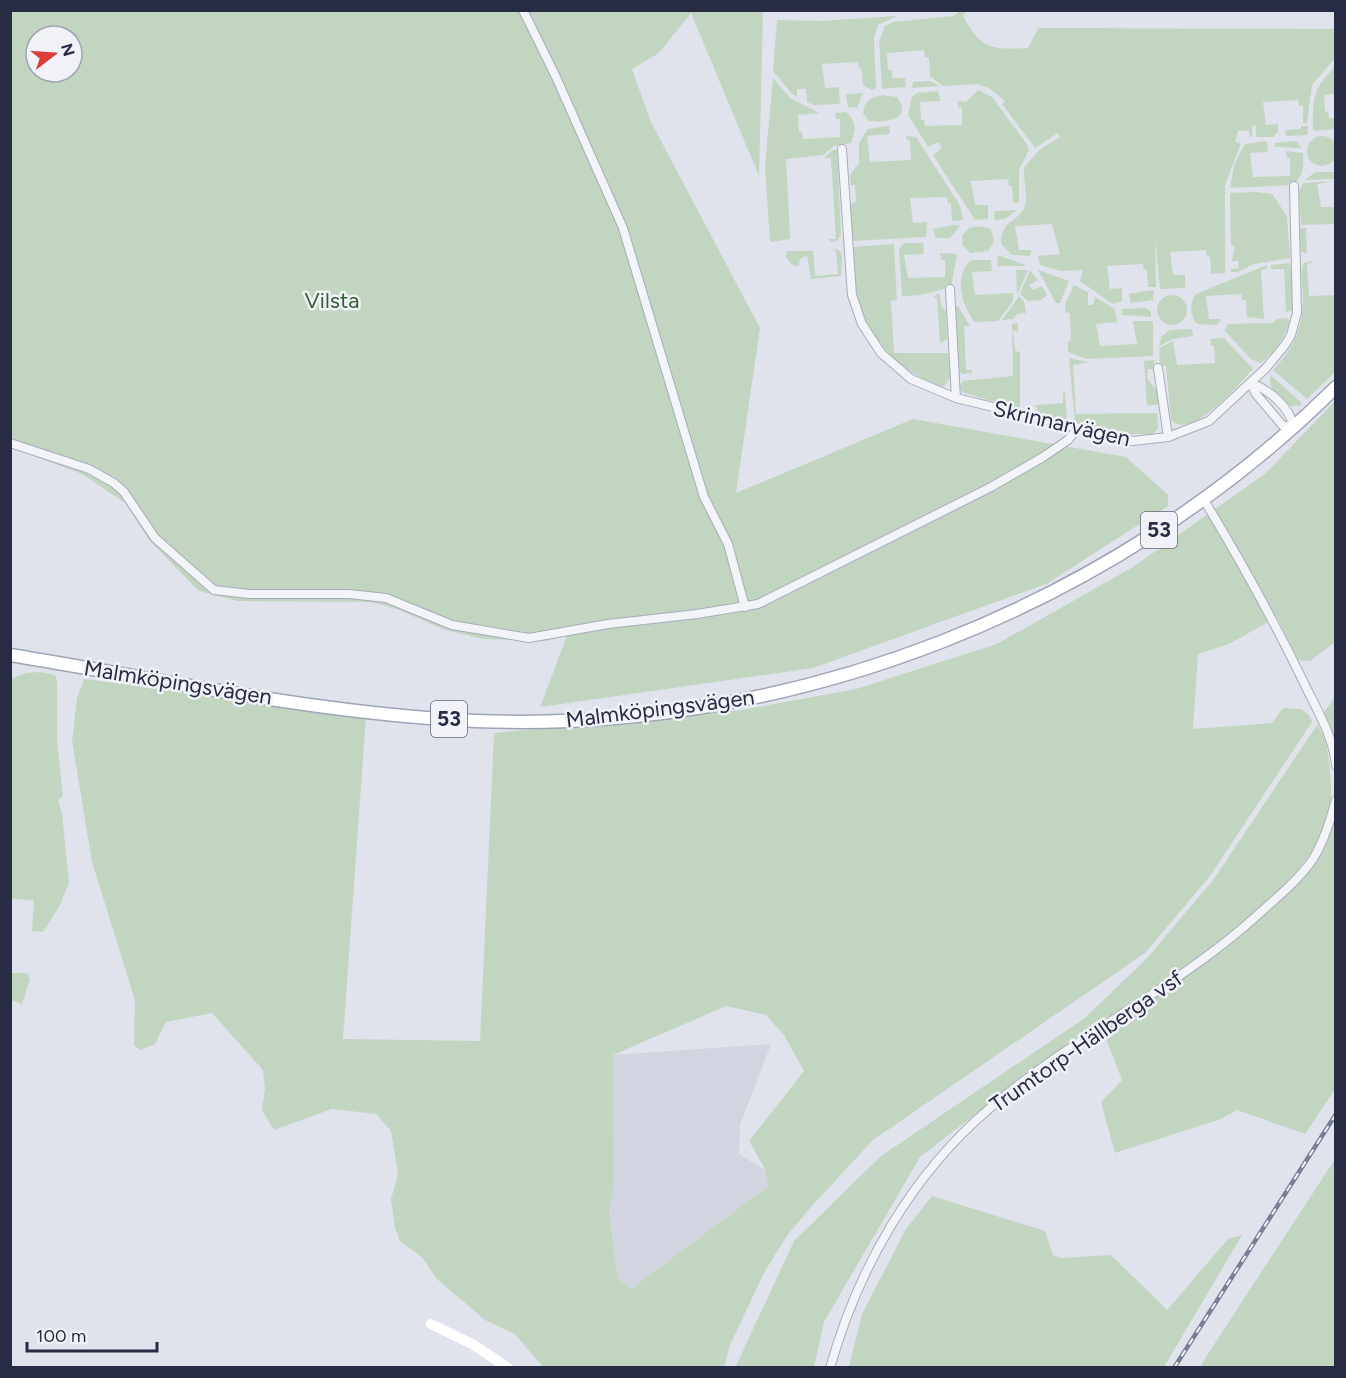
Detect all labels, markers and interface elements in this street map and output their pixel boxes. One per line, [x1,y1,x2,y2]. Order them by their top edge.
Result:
north arrow [24,24,84,84]
text: N [57,41,79,58]
park label: Vilsta [305,287,359,314]
street label: Skrinnarvägen [991,395,1133,452]
road number: 53 [1141,512,1177,548]
street label: Malmköpingsvägen [82,654,274,711]
street label: Malmköpingsvägen [564,684,756,733]
road number: 53 [431,701,467,737]
street label: Trumtorp-Hällberga vsf [985,964,1189,1118]
scale bar [27,1315,158,1353]
text: 100 m [36,1325,86,1347]

